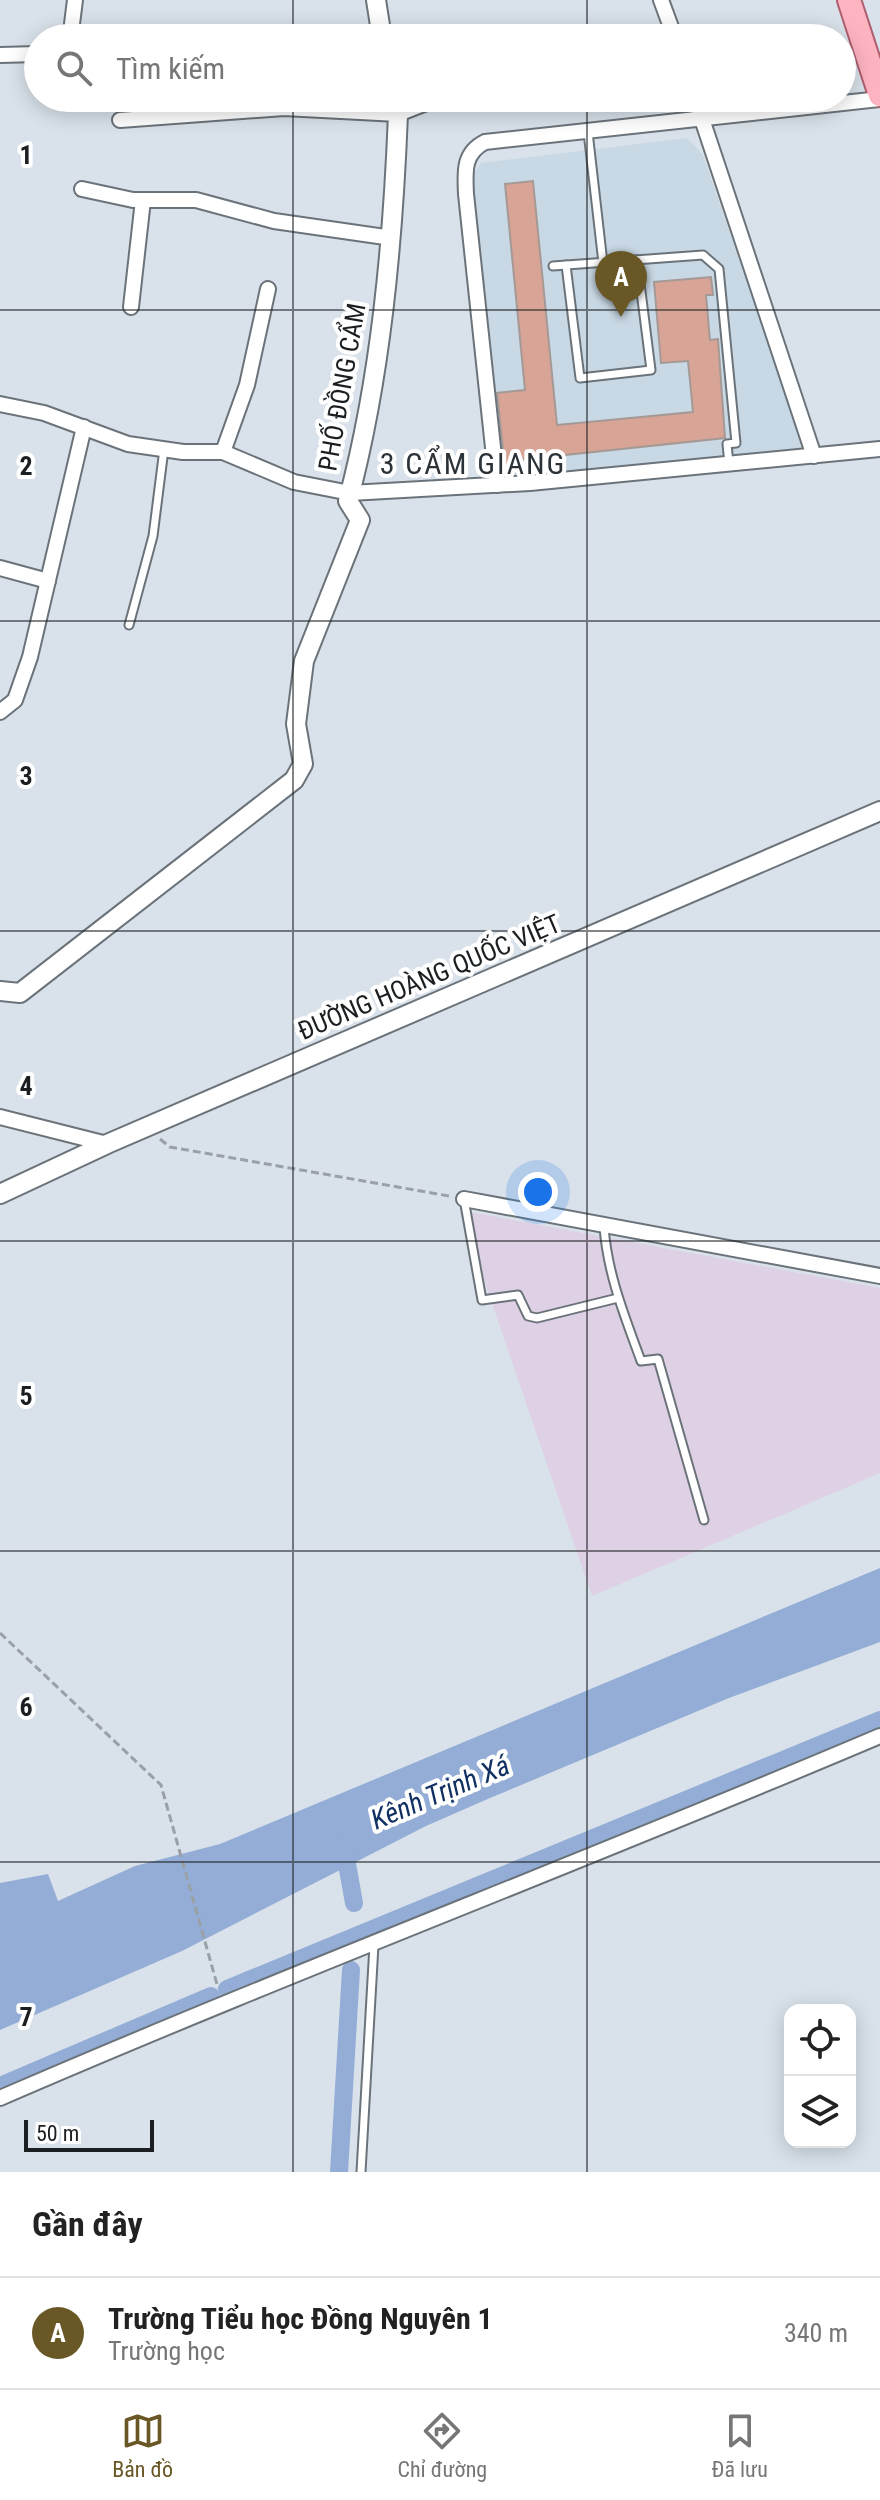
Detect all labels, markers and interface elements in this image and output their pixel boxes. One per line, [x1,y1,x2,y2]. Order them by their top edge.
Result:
search box [24,24,856,112]
icon: search [52,46,96,90]
text: Tìm kiếm [116,51,225,86]
text: 1 [19,140,33,170]
pin: A [595,251,647,317]
street label: PHỐ ĐỒNG CẨM [311,300,372,473]
district label: 3 CẨM GIANG [380,444,566,481]
text: 2 [19,451,33,481]
text: 3 [19,761,33,791]
street label: ĐƯỜNG HOÀNG QUỐC VIỆT [292,906,565,1046]
text: 4 [19,1071,33,1101]
your location [518,1172,558,1212]
text: 5 [19,1381,33,1411]
text: 6 [19,1692,33,1722]
water label: Kênh Trịnh Xá [366,1748,515,1836]
text: 7 [19,2002,33,2032]
map controls [784,2004,856,2148]
button: locate [784,2004,856,2076]
button: layers [784,2076,856,2148]
scale bar [24,2116,154,2152]
text: 50 m [36,2121,79,2146]
text: Gần đây [32,2204,143,2244]
text: Trường Tiểu học Đồng Nguyên 1 [108,2301,493,2336]
text: A [50,2318,66,2348]
text: 340 m [784,2318,848,2348]
text: Trường học [108,2336,225,2366]
tab: Bản đồ [112,2409,173,2482]
tab: Chỉ đường [398,2409,487,2482]
tab: Đã lưu [712,2409,768,2482]

